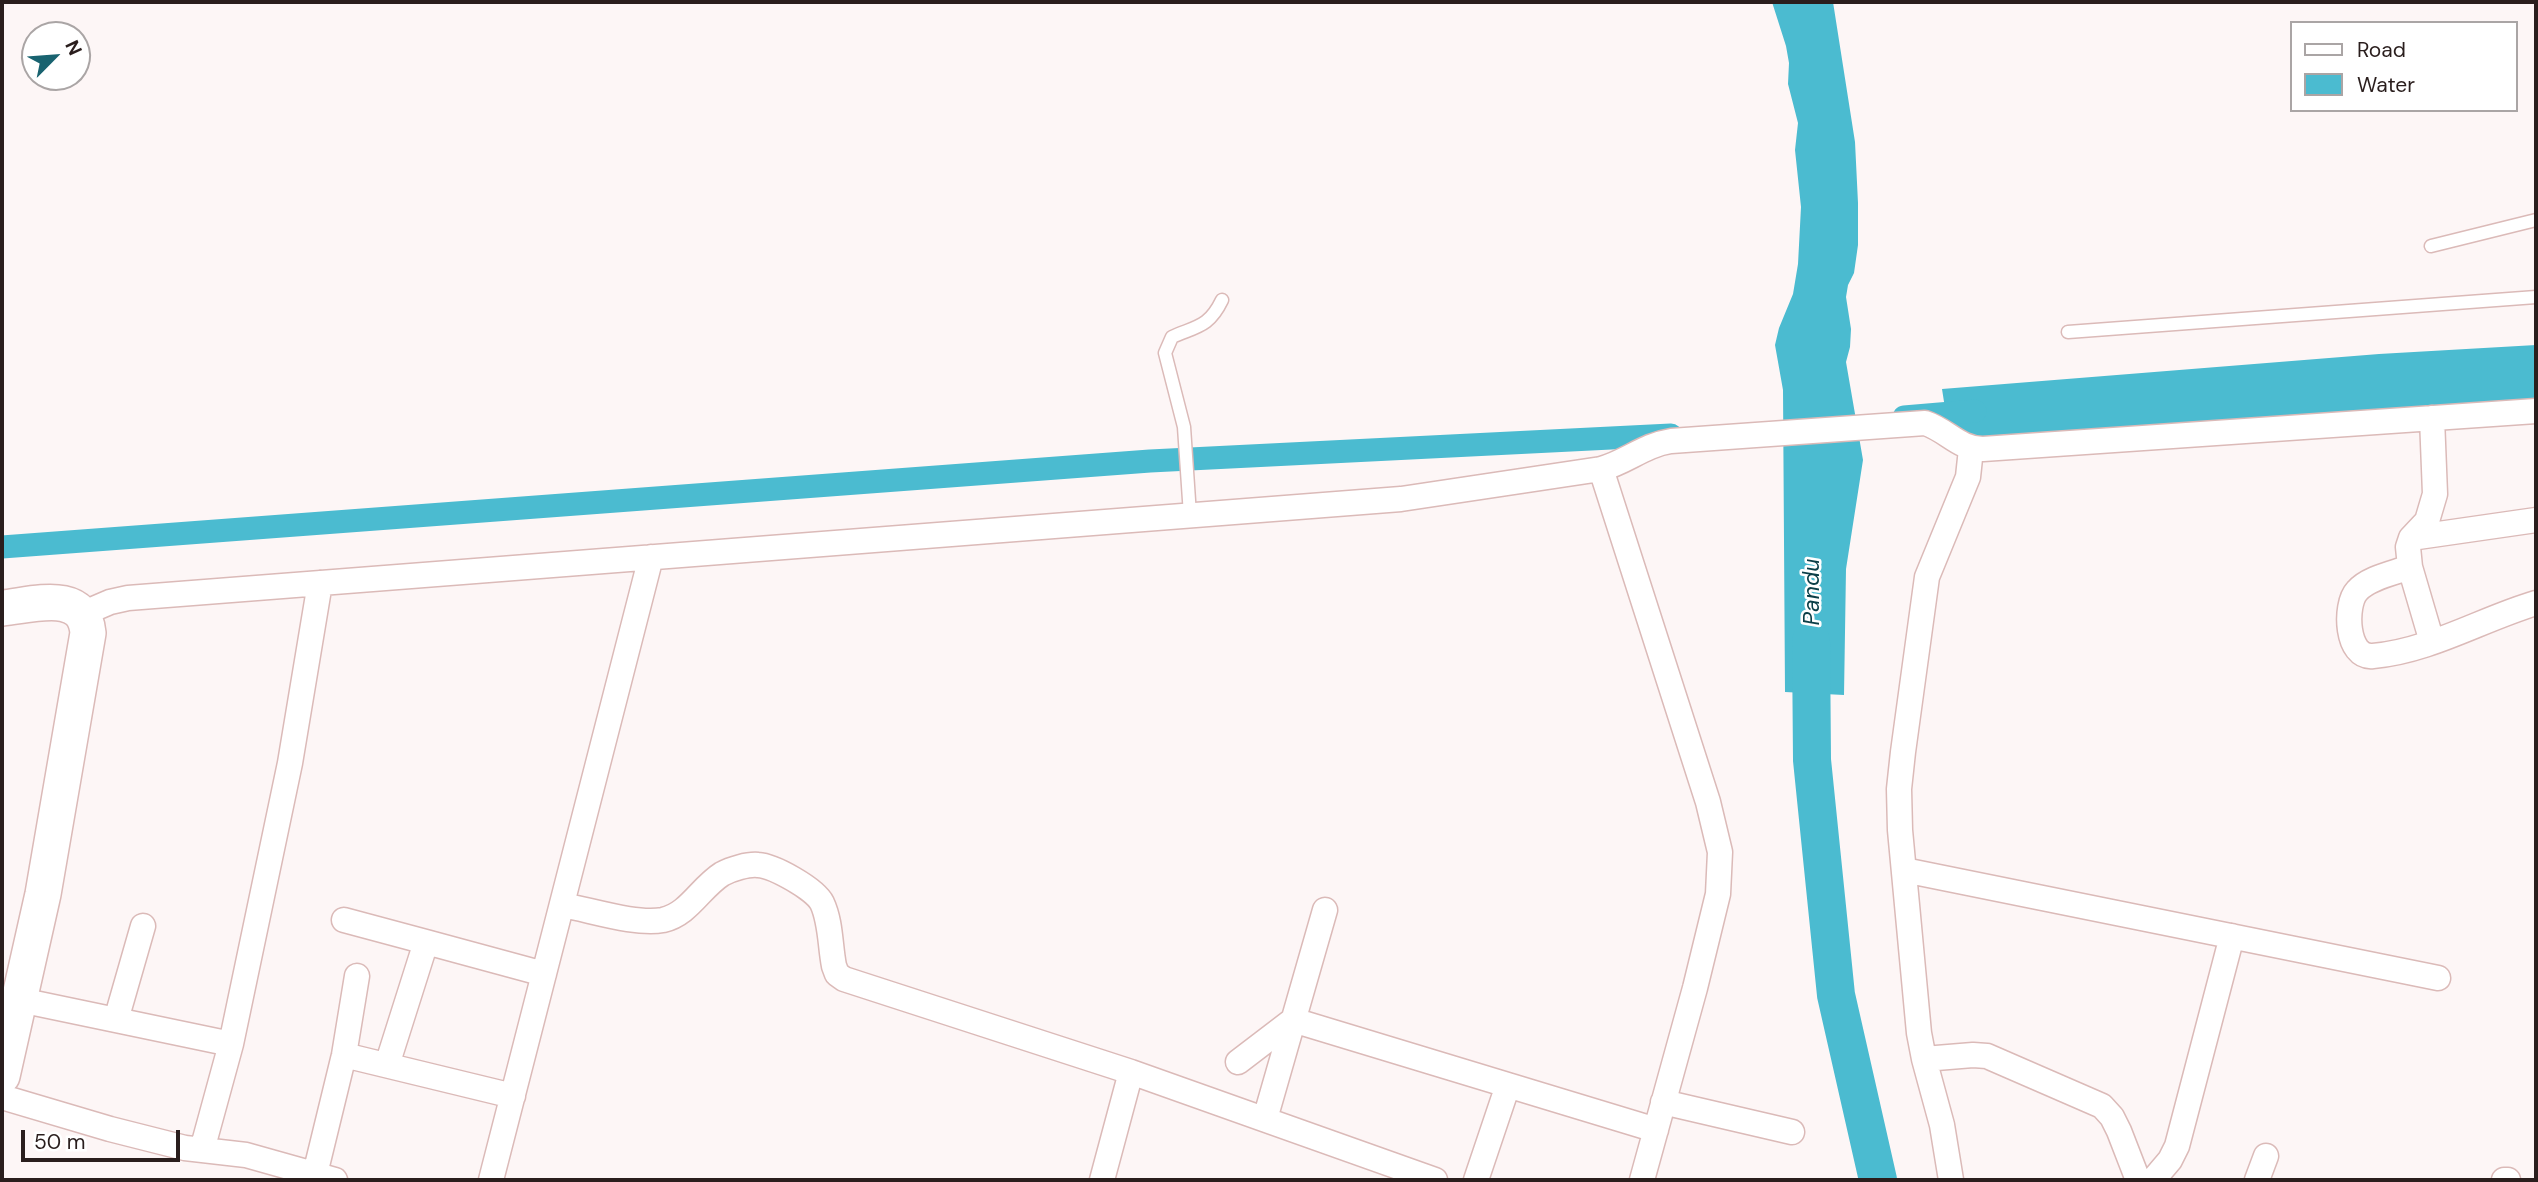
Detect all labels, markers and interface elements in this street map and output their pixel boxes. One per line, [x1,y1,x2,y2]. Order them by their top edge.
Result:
north arrow [21,21,91,91]
legend [2290,21,2517,112]
text: N [59,36,88,59]
text: Road [2357,36,2406,64]
text: Water [2357,71,2415,99]
water label: Pandu [1799,559,1827,625]
scale bar [24,1116,184,1160]
text: 50 m [34,1128,85,1156]

